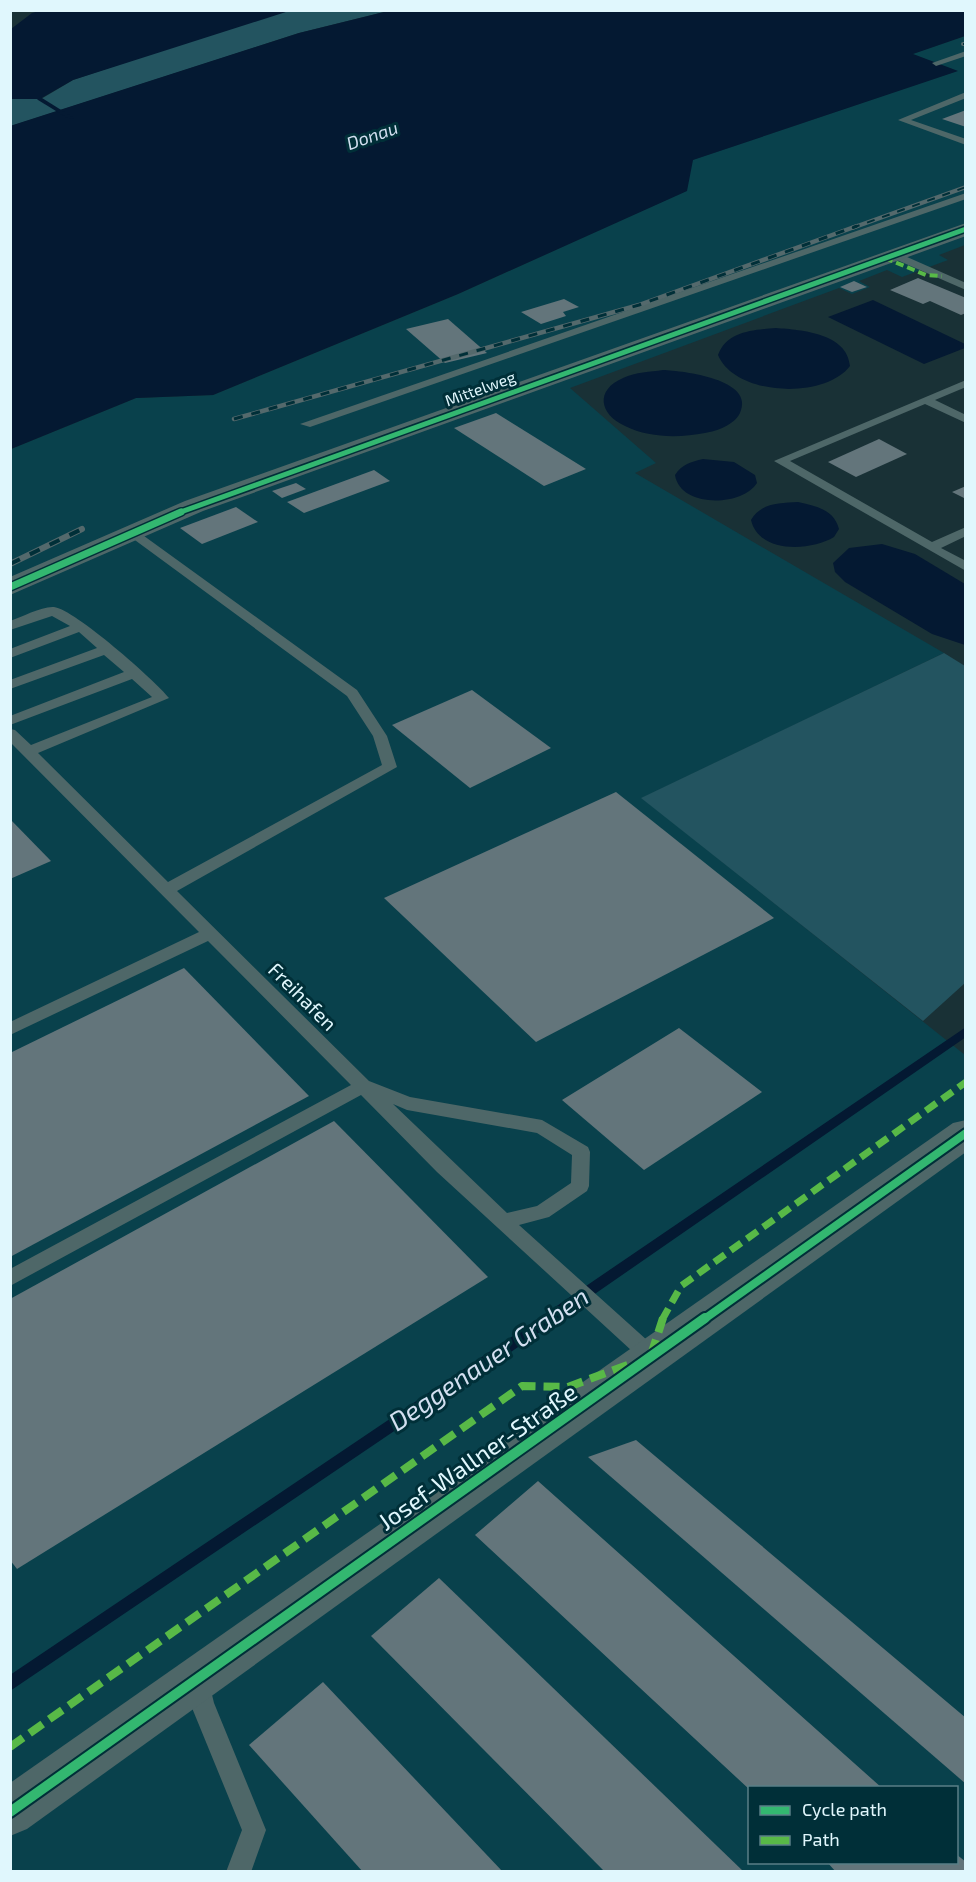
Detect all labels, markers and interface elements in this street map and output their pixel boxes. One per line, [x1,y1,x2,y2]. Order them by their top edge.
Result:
water label: Donau [343,116,401,154]
street label: Mittelweg [442,366,518,410]
street label: Freihafen [264,957,342,1035]
water label: Deggenauer Graben [382,1280,594,1436]
street label: Josef-Wallner-Straße [372,1376,582,1536]
legend [748,1786,958,1864]
text: Cycle path [802,1798,887,1820]
text: Path [802,1828,840,1850]

